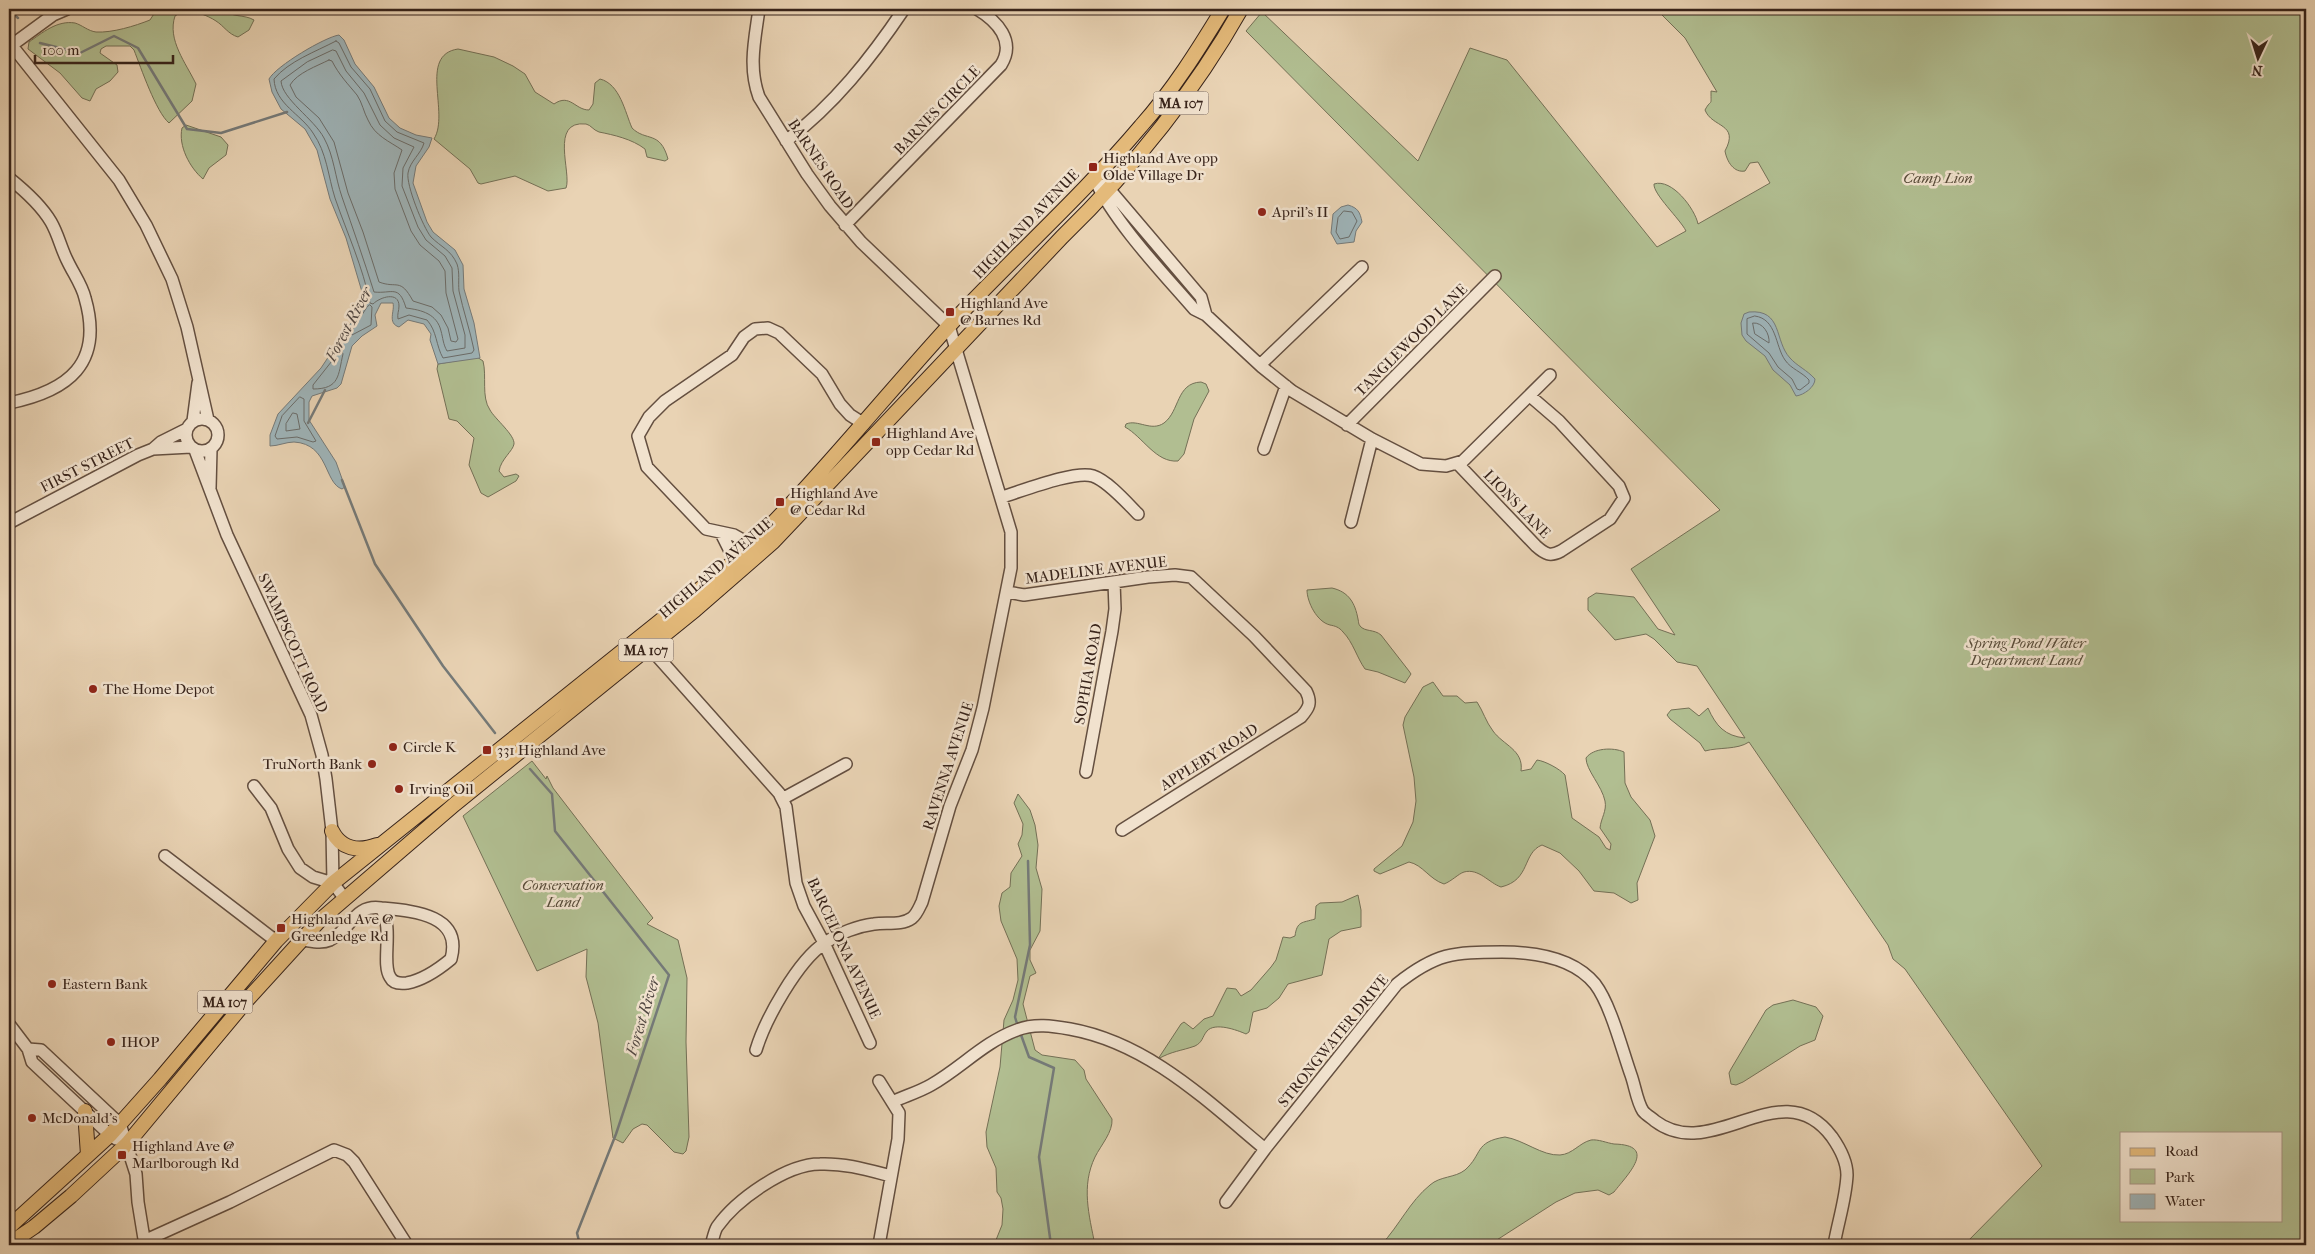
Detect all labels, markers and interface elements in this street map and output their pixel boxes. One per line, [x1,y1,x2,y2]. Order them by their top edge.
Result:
scale bar [35,32,172,64]
north arrow [2232,32,2282,82]
text: 100 m [42,41,80,59]
street label: BARNES CIRCLE [890,62,984,158]
text: N [2251,62,2263,79]
road number: MA 107 [1154,92,1208,115]
street label: BARNES ROAD [784,115,858,213]
place label: Highland Ave opp Olde Village Dr [1103,149,1218,184]
marker: Highland Ave opp Olde Village Dr [1087,161,1099,173]
street label: HIGHLAND AVENUE [969,166,1083,282]
park label: Camp Lion [1903,169,1973,187]
place label: April's II [1271,203,1328,221]
marker: April's II [1256,206,1268,218]
street label: TANGLEWOOD LANE [1351,280,1471,400]
water label: Forest River [320,282,377,366]
place label: Highland Ave @ Barnes Rd [960,294,1048,329]
marker: Highland Ave @ Barnes Rd [944,306,956,318]
place label: Highland Ave opp Cedar Rd [886,424,975,459]
street label: FIRST STREET [37,433,138,496]
marker: Highland Ave opp Cedar Rd [870,436,882,448]
street label: LIONS LANE [1480,466,1554,542]
place label: Highland Ave @ Cedar Rd [790,484,878,519]
marker: Highland Ave @ Cedar Rd [774,496,786,508]
street label: HIGHLAND AVENUE [655,514,777,622]
street label: MADELINE AVENUE [1024,552,1168,588]
street label: SWAMPSCOTT ROAD [254,570,332,716]
street label: SOPHIA ROAD [1070,622,1106,726]
park label: Spring Pond Water Department Land [1965,634,2087,669]
road number: MA 107 [618,638,674,662]
place label: The Home Depot [103,680,215,698]
marker: The Home Depot [87,683,99,695]
street label: RAVENNA AVENUE [919,700,977,832]
street label: APPLEBY ROAD [1156,720,1261,795]
place label: Circle K [403,738,457,756]
marker: Circle K [387,741,399,753]
place label: 331 Highland Ave [497,741,606,759]
marker: 331 Highland Ave [481,744,493,756]
place label: TruNorth Bank [263,755,362,773]
marker: TruNorth Bank [366,758,378,770]
place label: Irving Oil [409,780,474,798]
marker: Irving Oil [393,783,405,795]
street label: BARCELONA AVENUE [803,874,885,1022]
park label: Conservation Land [522,876,604,911]
place label: Highland Ave @ Greenledge Rd [291,910,393,945]
marker: Highland Ave @ Greenledge Rd [275,922,287,934]
street label: STRONGWATER DRIVE [1274,971,1392,1111]
water label: Forest River [621,973,664,1059]
place label: Eastern Bank [62,975,148,993]
marker: Eastern Bank [46,978,58,990]
road number: MA 107 [198,990,252,1014]
place label: IHOP [121,1033,159,1051]
marker: IHOP [105,1036,117,1048]
place label: McDonald's [42,1109,118,1127]
marker: McDonald's [26,1112,38,1124]
legend [2120,1132,2282,1222]
place label: Highland Ave @ Marlborough Rd [132,1137,240,1172]
text: Road [2165,1142,2199,1160]
marker: Highland Ave @ Marlborough Rd [116,1149,128,1161]
text: Park [2165,1168,2195,1186]
text: Water [2164,1192,2205,1210]

